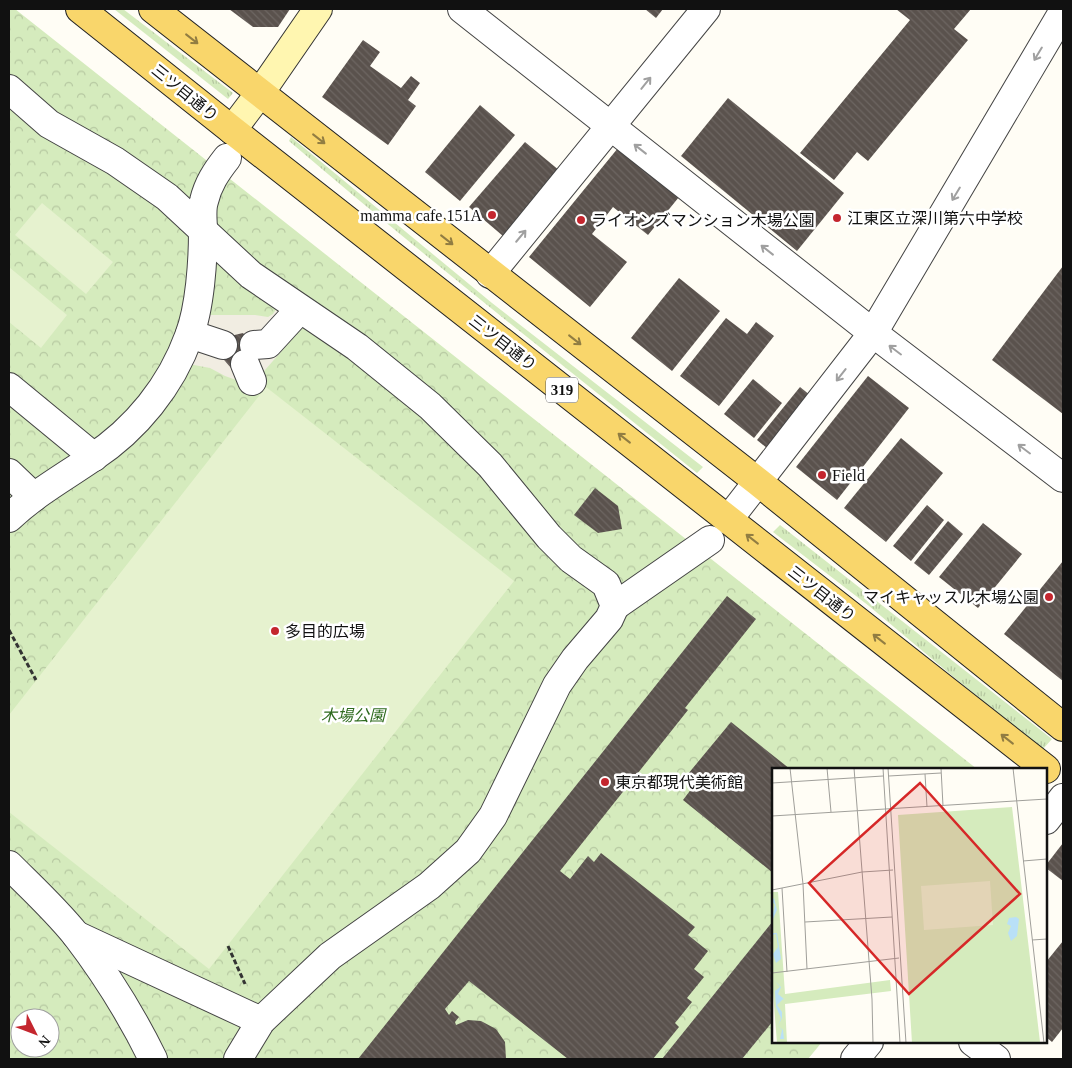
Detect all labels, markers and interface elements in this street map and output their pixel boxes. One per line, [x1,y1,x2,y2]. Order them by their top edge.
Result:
one-way arrow [185,33,198,44]
one-way arrow [1033,46,1043,60]
street label: 三ツ目通り [149,61,221,125]
one-way arrow [641,77,652,90]
one-way arrow [312,134,325,145]
one-way arrow [634,144,647,155]
one-way arrow [950,186,960,200]
place label: mamma cafe 151A [360,207,482,224]
marker: mamma cafe 151A [486,209,498,221]
place label: 江東区立深川第六中学校 [847,210,1023,227]
place label: ライオンズマンション木場公園 [591,212,815,229]
marker: 江東区立深川第六中学校 [831,212,843,224]
marker: ライオンズマンション木場公園 [575,214,587,226]
one-way arrow [515,230,526,243]
one-way arrow [440,234,453,245]
one-way arrow [761,245,774,256]
street label: 三ツ目通り [466,312,540,374]
one-way arrow [568,334,581,345]
one-way arrow [889,345,902,356]
one-way arrow [835,368,846,381]
road number: 319 [546,378,578,402]
one-way arrow [618,433,631,444]
one-way arrow [1018,444,1031,455]
place label: Field [832,467,865,484]
marker: Field [816,469,828,481]
one-way arrow [745,533,758,544]
street label: 三ツ目通り [785,563,859,625]
place label: マイキャッスル木場公園 [863,589,1039,606]
marker: マイキャッスル木場公園 [1043,591,1055,603]
place label: 多目的広場 [285,623,365,640]
marker: 多目的広場 [269,625,281,637]
one-way arrow [873,634,886,645]
park label: 木場公園 [321,707,387,724]
one-way arrow [1001,734,1014,745]
inset map [772,768,1047,1043]
place label: 東京都現代美術館 [615,774,743,791]
marker: 東京都現代美術館 [599,776,611,788]
north arrow [10,1008,60,1058]
text: N [35,1033,53,1050]

